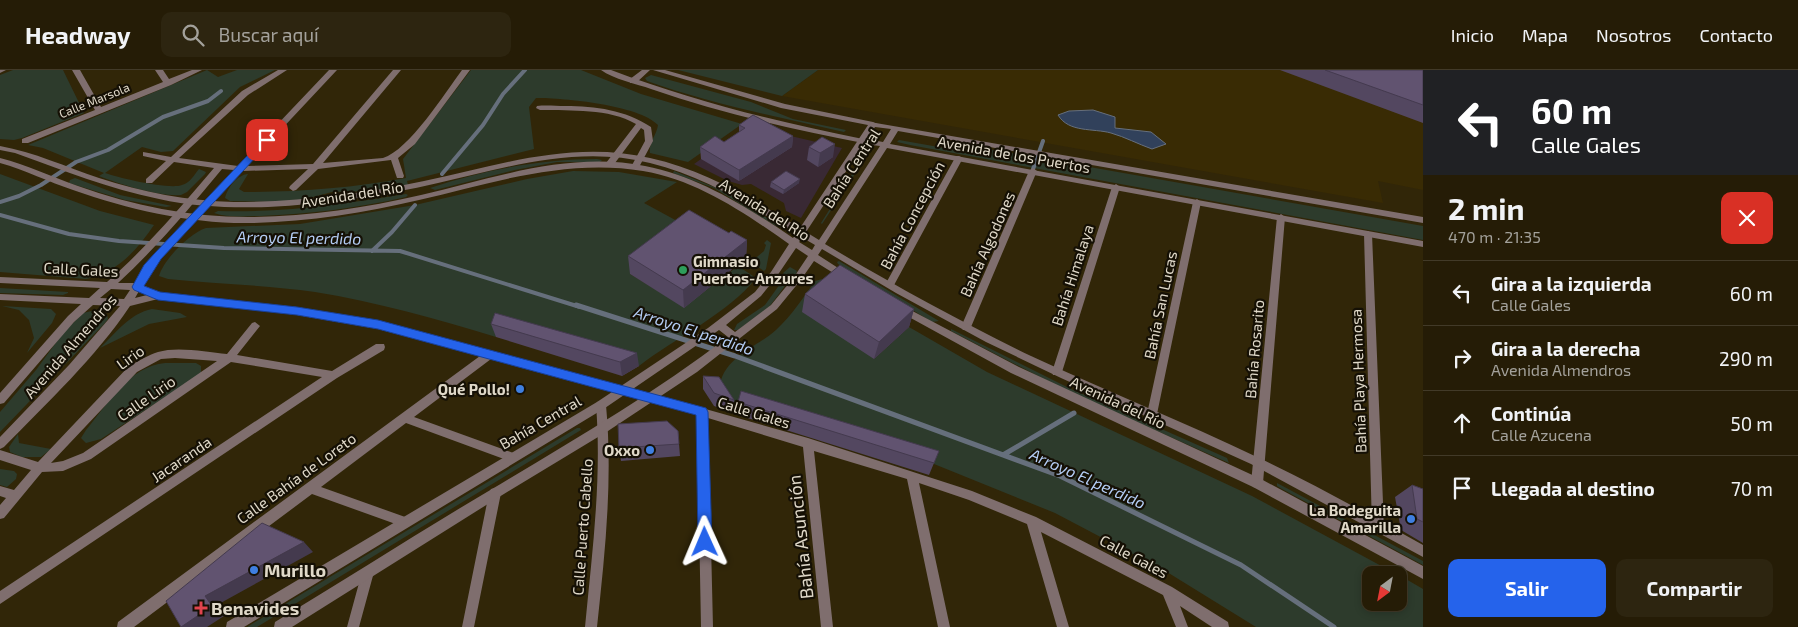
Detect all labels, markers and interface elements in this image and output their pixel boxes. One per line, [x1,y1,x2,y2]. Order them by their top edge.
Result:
search box [161,12,511,57]
text: Headway [25,20,131,49]
icon: search [179,21,207,49]
text: Buscar aquí [219,23,319,46]
text: Inicio [1451,24,1494,46]
text: Mapa [1522,24,1568,46]
text: Nosotros [1596,24,1671,46]
text: Contacto [1699,24,1773,46]
street label: Calle Marsola [57,80,131,120]
text: 60 m [1531,89,1612,131]
icon: left [1448,90,1513,155]
pin [246,119,288,161]
street label: Bahía Central [819,124,884,211]
icon: arrive [253,126,281,154]
text: Calle Gales [1531,131,1641,157]
street label: Avenida de los Puertos [936,132,1092,176]
street label: Bahía Concepción [876,158,948,272]
street label: Avenida del Río [716,174,814,244]
street label: Avenida del Río [300,177,404,211]
street label: Bahía Algodones [956,189,1018,299]
text: 2 min [1448,190,1525,226]
button: close [1721,192,1773,244]
street label: Bahía Himalaya [1047,222,1097,328]
water label: Arroyo El perdido [235,226,362,249]
text: 470 m · 21:35 [1448,227,1541,246]
street label: Bahía San Lucas [1140,249,1180,361]
place label: Gimnasio Puertos-Anzures [693,252,814,287]
street label: Calle Gales [43,258,119,280]
marker: Gimnasio Puertos-Anzures [677,264,689,276]
text: Gira a la izquierda [1491,272,1652,295]
icon: left [1448,279,1476,307]
text: 60 m [1730,282,1773,305]
street label: Avenida Almendros [20,290,120,402]
text: Calle Gales [1491,295,1571,314]
street label: Bahía Rosarito [1241,299,1267,399]
water label: Arroyo El perdido [630,301,756,359]
street label: Bahía Playa Hermosa [1346,309,1370,453]
text: Gira a la derecha [1491,337,1640,360]
street label: Lirio [113,341,147,373]
icon: right [1448,344,1476,372]
text: 290 m [1719,347,1773,370]
text: Avenida Almendros [1491,360,1631,379]
street label: Calle Lirio [113,371,179,425]
street label: Avenida del Río [1067,372,1169,432]
place label: Qué Pollo! [438,380,510,399]
marker: Qué Pollo! [514,383,526,395]
street label: Bahía Central [496,391,585,453]
street label: Calle Gales [716,392,792,432]
text: Continúa [1491,402,1571,425]
icon: ahead [1448,409,1476,437]
text: 50 m [1730,412,1773,435]
text: Calle Azucena [1491,425,1592,444]
street label: Calle Bahía de Loreto [233,429,359,527]
street label: Jacaranda [147,432,215,486]
place label: Oxxo [604,441,640,459]
marker: Oxxo [644,444,656,456]
water label: Arroyo El perdido [1026,444,1149,513]
street label: Calle Puerto Cabello [568,458,596,596]
street label: Bahía Asunción [783,474,817,600]
icon: arrive [1448,474,1476,502]
text: Llegada al destino [1491,477,1655,500]
text: 70 m [1731,477,1773,500]
place label: La Bodeguita Amarilla [1309,501,1401,536]
marker: La Bodeguita Amarilla [1405,513,1417,525]
position arrow [678,515,730,567]
street label: Calle Gales [1097,530,1171,582]
place label: Murillo [264,559,326,581]
button: Salir [1448,559,1606,617]
button: Compartir [1616,559,1773,617]
marker: Murillo [248,564,260,576]
north arrow [1362,566,1408,611]
map controls [1362,566,1407,611]
place label: Benavides [211,597,299,619]
marker: Benavides [195,602,207,614]

